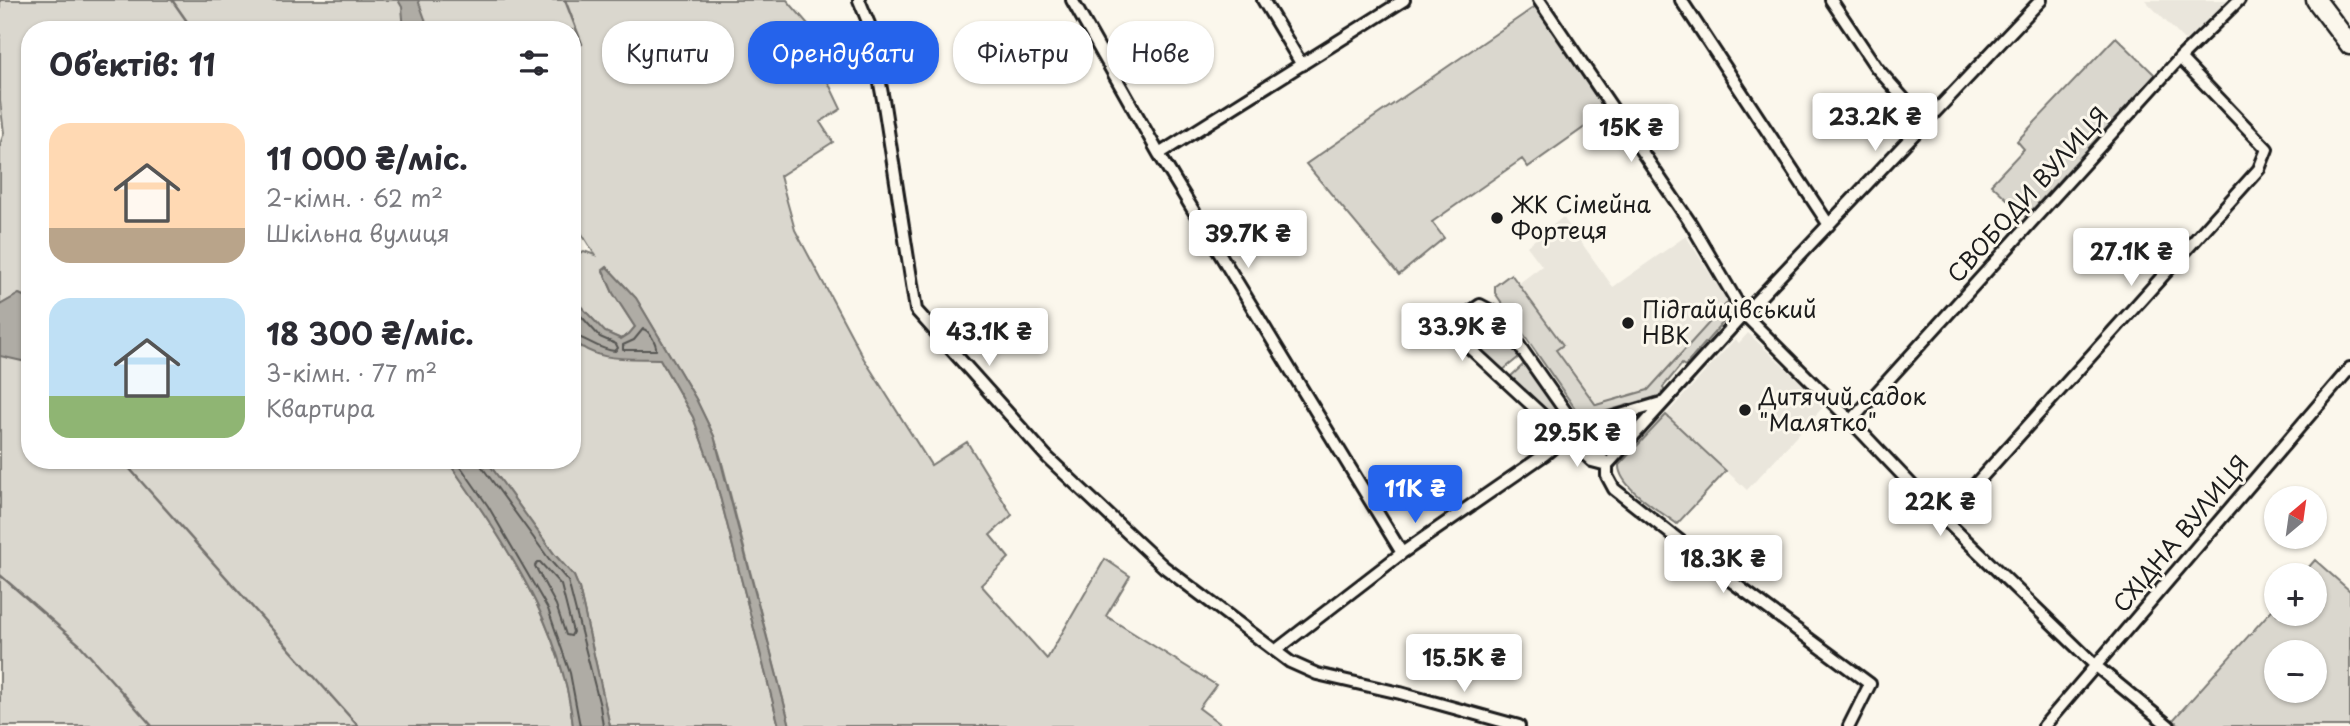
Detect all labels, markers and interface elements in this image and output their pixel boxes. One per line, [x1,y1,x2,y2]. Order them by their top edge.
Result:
chip: Купити [602,21,734,84]
chip: Орендувати [748,21,939,84]
chip: Фільтри [953,21,1093,84]
chip: Нове [1107,21,1214,84]
text: Об’єктів: 11 [49,41,216,86]
icon: filters [515,44,553,82]
pin: 23.2K ₴ [1810,94,1940,153]
text: 23.2K ₴ [1828,98,1922,133]
street label: СВОБОДИ ВУЛИЦЯ [1938,98,2116,290]
pin: 15K ₴ [1582,104,1680,164]
text: 15K ₴ [1599,109,1663,144]
text: 11 000 ₴/міс. [266,135,468,180]
icon: home [105,151,189,235]
text: 2-кімн. · 62 m² [266,180,443,215]
place label: ЖК Сімейна Фортеця [1511,186,1652,247]
pin: 39.7K ₴ [1183,210,1313,270]
marker: ЖК Сімейна Фортеця [1489,210,1505,226]
text: Шкільна вулиця [266,215,450,250]
text: 39.7K ₴ [1205,215,1291,250]
pin: 27.1K ₴ [2066,229,2196,288]
text: 27.1K ₴ [2089,233,2173,268]
place label: Підгайцівський НВК [1642,291,1817,352]
pin: 33.9K ₴ [1397,304,1527,363]
pin: 43.1K ₴ [924,308,1054,368]
text: 33.9K ₴ [1417,308,1507,343]
text: 18 300 ₴/міс. [266,310,474,355]
text: 43.1K ₴ [946,313,1032,348]
marker: Підгайцівський НВК [1620,315,1636,331]
icon: home [105,326,189,410]
text: 3-кімн. · 77 m² [266,355,437,390]
place label: Дитячий садок "Малятко" [1758,378,1926,439]
text: Квартира [266,390,374,425]
marker: Дитячий садок "Малятко" [1737,402,1753,418]
pin: 29.5K ₴ [1512,410,1642,469]
text: 29.5K ₴ [1533,414,1621,449]
street label: СХІДНА ВУЛИЦЯ [2103,447,2256,619]
pin: 11K ₴ [1366,466,1464,525]
text: 11K ₴ [1384,470,1446,505]
pin: 22K ₴ [1891,478,1989,538]
text: 22K ₴ [1905,483,1975,518]
north arrow [2264,486,2328,550]
map controls [2264,486,2327,703]
pin: 18.3K ₴ [1658,536,1788,595]
text: 18.3K ₴ [1680,540,1766,575]
button: + [2264,563,2327,626]
pin: 15.5K ₴ [1399,634,1529,694]
text: 15.5K ₴ [1422,639,1506,674]
button: − [2264,640,2327,703]

